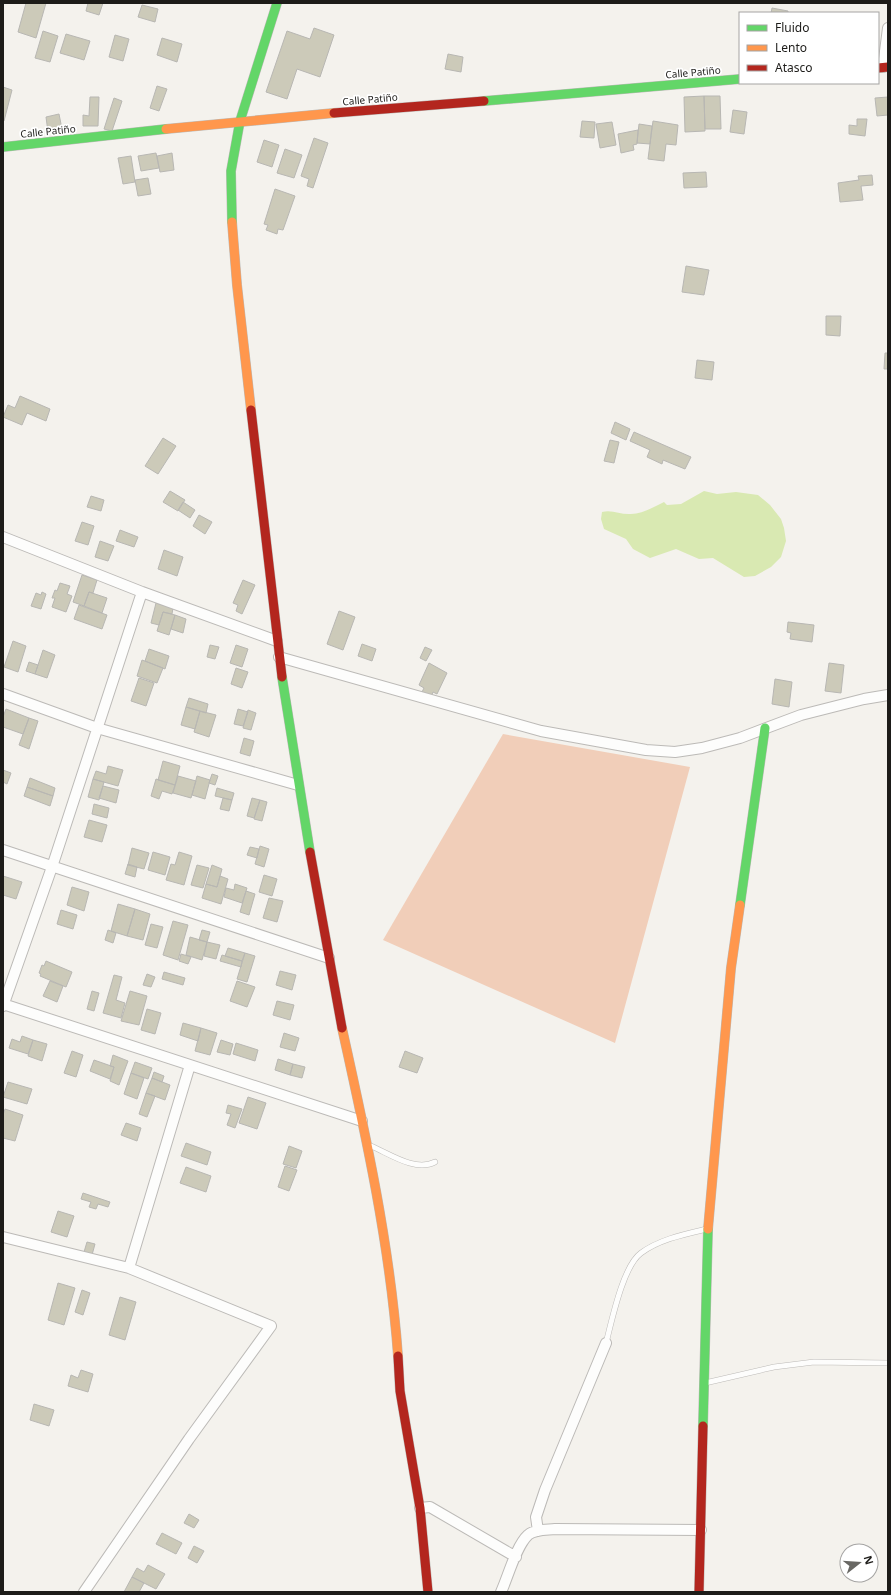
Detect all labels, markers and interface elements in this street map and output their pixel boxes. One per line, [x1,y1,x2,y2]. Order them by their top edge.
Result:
legend [739,12,879,84]
text: Fluido [775,19,809,36]
text: Lento [775,39,807,56]
text: Atasco [775,59,813,76]
street label: Calle Patiño [665,63,721,81]
street label: Calle Patiño [342,90,398,108]
street label: Calle Patiño [20,121,76,141]
north arrow [839,1543,879,1583]
text: N [861,1553,878,1566]

